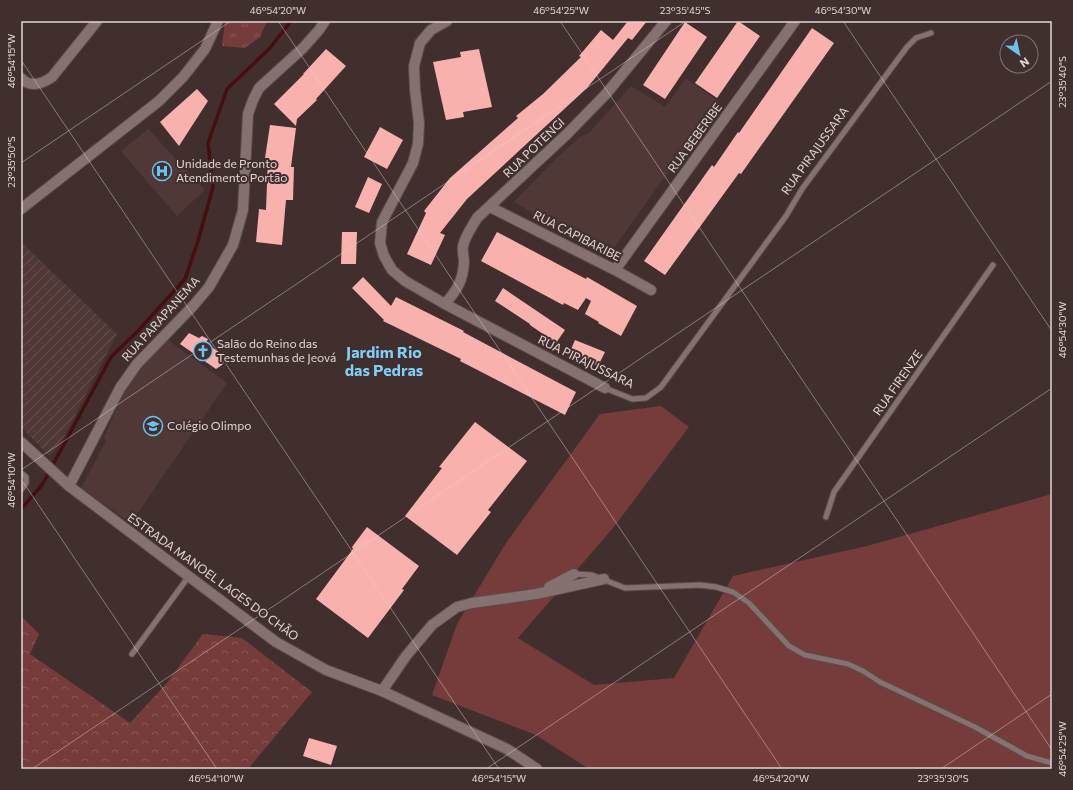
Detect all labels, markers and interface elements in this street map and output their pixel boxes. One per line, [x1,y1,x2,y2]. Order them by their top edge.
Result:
text: 46°54'20"W [250,4,306,16]
text: 46°54'25"W [533,4,589,16]
text: 23°35'45"S [660,4,710,16]
text: 46°54'30"W [815,4,871,16]
text: 46°54'15"W [5,34,17,88]
north arrow [999,34,1039,74]
text: N [1018,55,1032,70]
text: 23°35'40"S [1056,56,1068,108]
street label: RUA BEBERIBE [664,100,724,175]
street label: RUA PIRAJUSSARA [778,104,852,198]
street label: RUA POTENGI [500,115,567,180]
text: 23°35'50"S [5,136,17,188]
place label: Unidade de Pronto Atendimento Portão [176,156,287,184]
hospital icon: Unidade de Pronto Atendimento Portão [151,160,173,182]
street label: RUA CAPIBARIBE [531,207,624,263]
street label: RUA PARAPANEMA [118,273,202,364]
text: 46°54'30"W [1056,302,1068,358]
street label: RUA PIRAJUSSARA [536,332,637,391]
place label: Salão do Reino das Testemunhas de Jeová [217,336,336,365]
church icon: Salão do Reino das Testemunhas de Jeová [192,340,214,362]
district label: Jardim Rio das Pedras [345,342,423,379]
street label: RUA FIRENZE [870,347,925,418]
school or university icon: Colégio Olimpo [142,415,164,437]
place label: Colégio Olimpo [167,418,252,432]
text: 46°54'10"W [5,452,17,508]
street label: ESTRADA MANOEL LAGES DO CHÃO [125,509,302,643]
text: 46°54'25"W [1056,721,1068,777]
text: 46°54'10"W [188,772,244,784]
text: 46°54'15"W [472,772,526,784]
text: 46°54'20"W [753,772,809,784]
text: 23°35'30"S [917,772,969,784]

